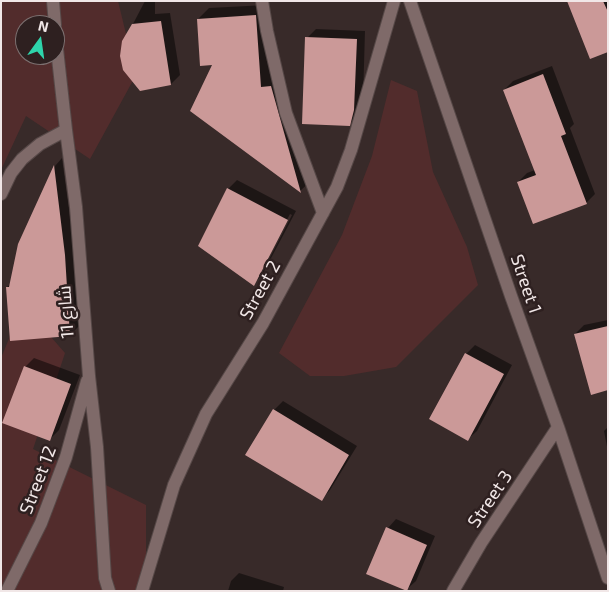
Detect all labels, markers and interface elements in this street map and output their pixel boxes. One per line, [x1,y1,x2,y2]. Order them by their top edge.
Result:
north arrow [15,15,65,65]
text: N [37,16,50,35]
street label: Street 1 [506,252,546,316]
street label: Street 2 [235,257,285,323]
street label: شارع 11 [53,285,79,339]
street label: Street 12 [15,443,61,517]
street label: Street 3 [463,466,517,532]

